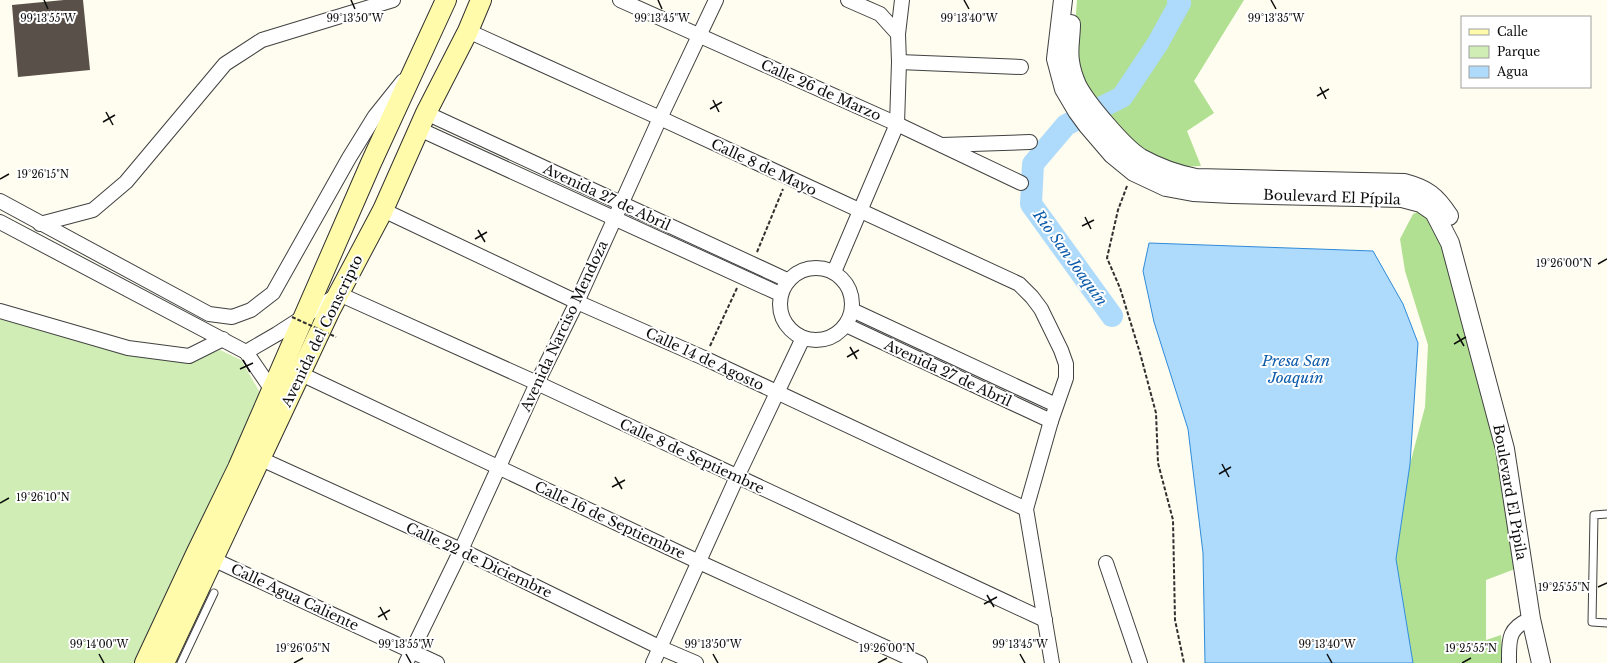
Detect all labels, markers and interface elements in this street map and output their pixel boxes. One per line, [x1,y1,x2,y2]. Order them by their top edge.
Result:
text: 99°13'55"W [20,12,76,25]
text: 99°13'50"W [326,12,384,25]
text: 99°13'45"W [634,12,690,25]
text: 99°13'40"W [940,12,998,25]
text: 99°13'35"W [1248,12,1304,25]
legend [1461,16,1591,88]
text: Calle [1497,24,1528,39]
text: Parque [1497,44,1540,59]
street label: Calle 26 de Marzo [758,55,884,125]
text: Agua [1496,64,1528,79]
street label: Calle 8 de Mayo [708,135,820,199]
street label: Avenida 27 de Abril [540,159,674,235]
text: 19°26'15"N [17,168,69,181]
street label: Boulevard El Pípila [1263,186,1401,208]
water label: Río San Joaquín [1029,205,1112,309]
street label: Avenida Narciso Mendoza [516,237,612,415]
street label: Avenida del Conscripto [277,252,367,411]
text: 19°26'00"N [1536,257,1592,270]
street label: Calle 14 de Agosto [643,324,767,394]
street label: Avenida 27 de Abril [881,335,1015,411]
water label: Presa San Joaquín [1261,351,1330,387]
street label: Calle 8 de Septiembre [617,415,767,497]
street label: Boulevard El Pípila [1489,423,1531,562]
street label: Calle 16 de Septiembre [532,477,688,563]
text: 19°26'10"N [16,491,70,504]
street label: Calle 22 de Diciembre [403,518,555,602]
street label: Calle Agua Caliente [228,559,362,635]
text: 19°25'55"N [1538,581,1590,594]
text: 99°14'00"W [70,638,128,651]
text: 99°13'55"W [378,638,434,651]
text: 99°13'50"W [684,638,742,651]
text: 99°13'45"W [992,638,1048,651]
text: 99°13'40"W [1298,638,1356,651]
text: 19°26'05"N [276,642,330,655]
text: 19°26'00"N [859,642,915,655]
text: 19°25'55"N [1445,642,1497,655]

